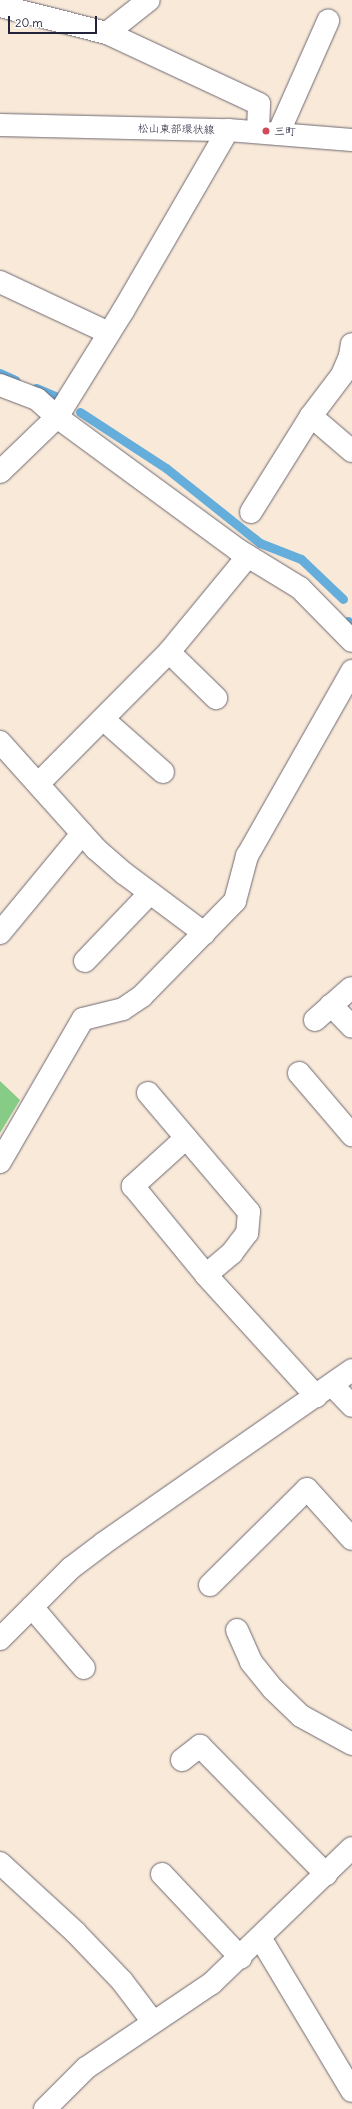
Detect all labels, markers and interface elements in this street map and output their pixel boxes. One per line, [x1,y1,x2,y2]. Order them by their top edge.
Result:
scale bar [10,8,99,34]
text: 20 m [15,15,43,30]
street label: 松山東部環状線 [137,122,215,136]
place label: 三町 [274,124,296,138]
marker: 三町 [261,126,271,136]

